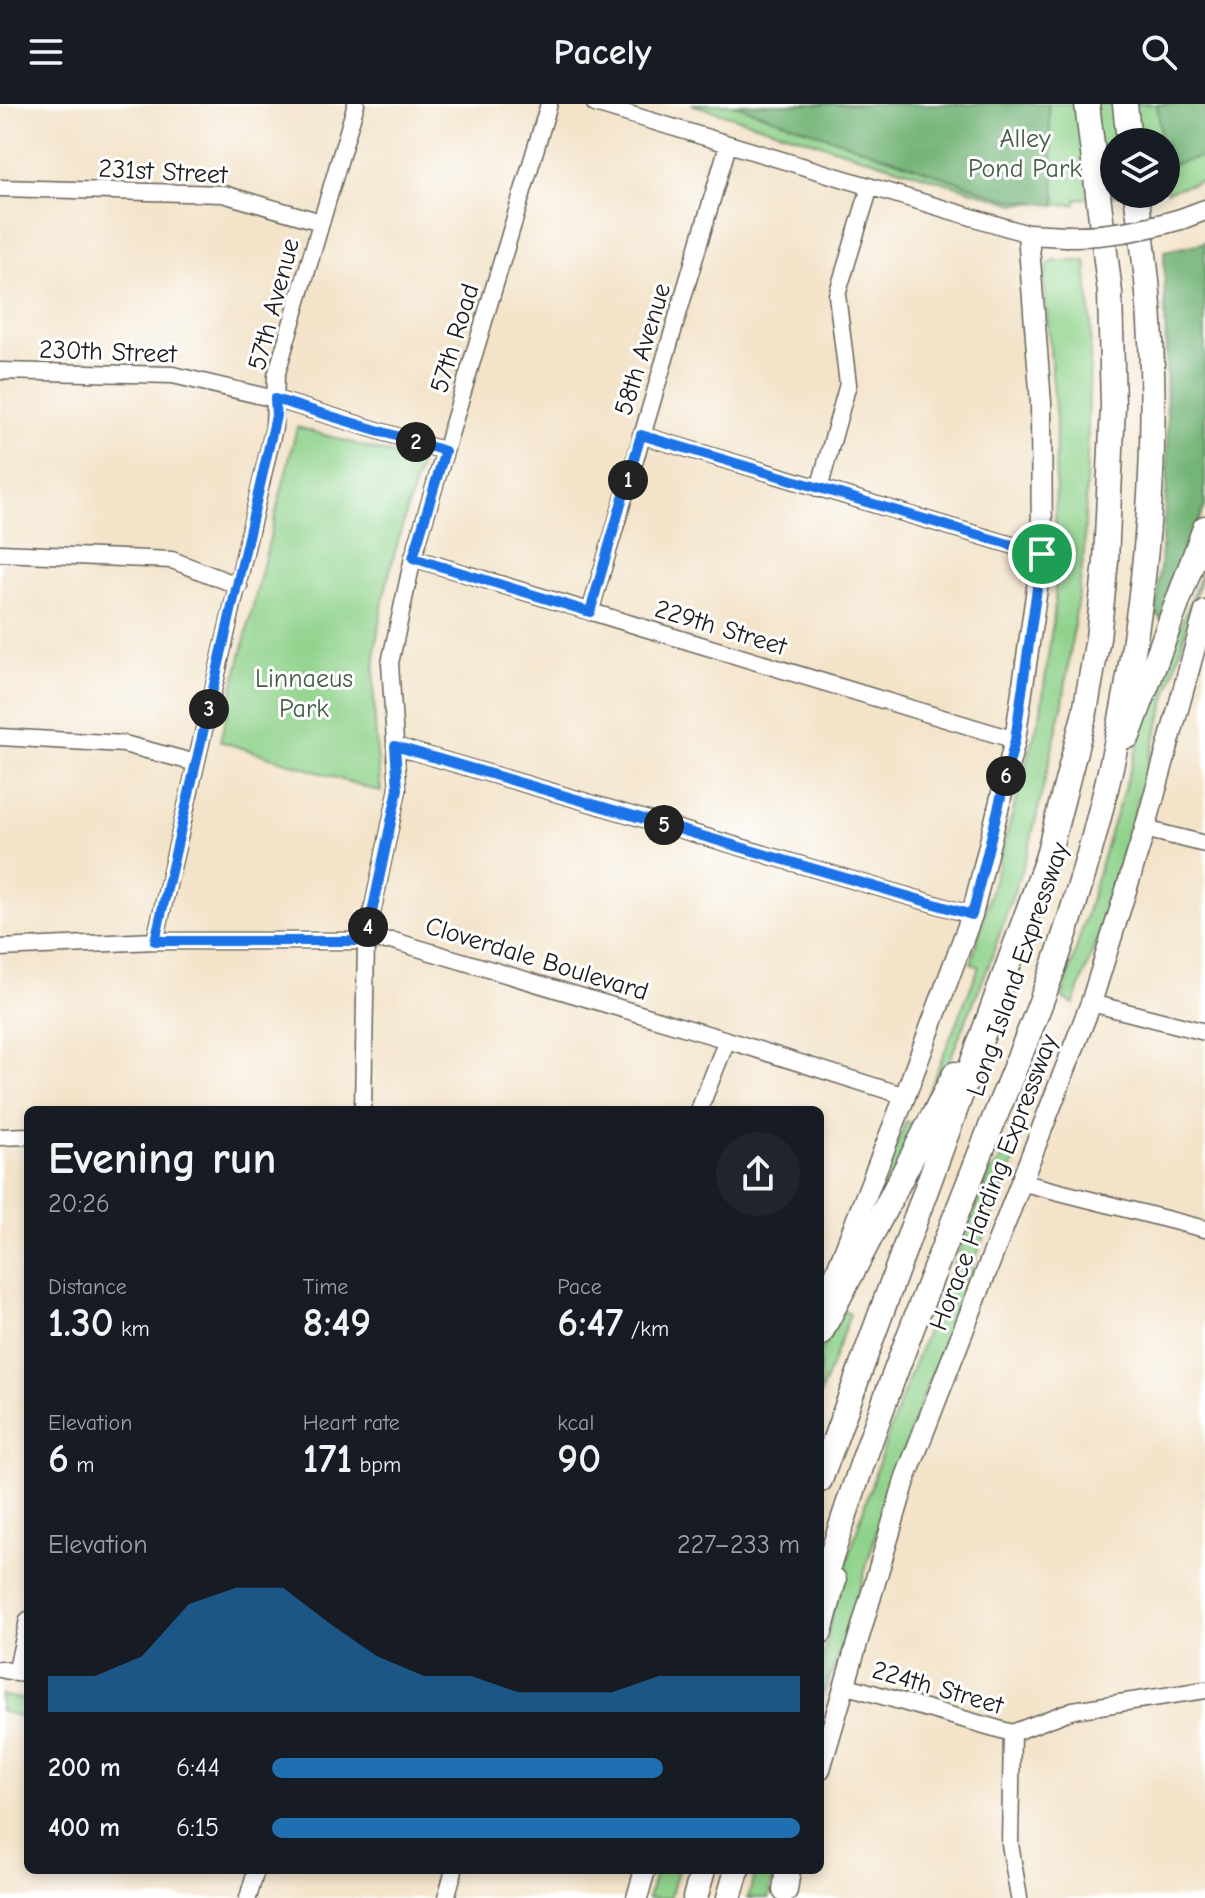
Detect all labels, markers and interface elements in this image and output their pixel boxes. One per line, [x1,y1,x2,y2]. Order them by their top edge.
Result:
icon: menu [24,30,68,74]
icon: search [1137,30,1181,74]
text: Pacely [554,32,651,73]
park label: Alley Pond Park [968,124,1082,184]
map controls [1100,128,1180,208]
button: layers [1100,128,1180,208]
street label: 231st Street [98,154,230,190]
street label: 57th Avenue [242,235,306,374]
street label: 57th Road [424,280,486,397]
street label: 58th Avenue [609,280,677,419]
street label: 230th Street [39,335,179,369]
pin: 2 [396,422,436,462]
text: 2 [411,429,421,455]
pin: 1 [608,460,648,500]
text: 1 [624,467,632,493]
pin [1008,520,1076,588]
icon: arrive [1020,532,1064,576]
street label: 229th Street [651,594,792,663]
park label: Linnaeus Park [255,664,353,724]
pin: 3 [189,689,229,729]
text: 3 [204,696,214,722]
pin: 6 [986,756,1026,796]
text: 6 [1000,763,1012,789]
pin: 5 [644,805,684,845]
text: 5 [658,812,670,838]
street label: Long Island Expressway [960,838,1076,1100]
pin: 4 [348,907,388,947]
street label: Cloverdale Boulevard [422,911,652,1007]
text: 4 [363,914,373,940]
street label: Horace Harding Expressway [924,1030,1064,1335]
button: share [716,1132,800,1216]
text: Evening run [48,1133,276,1184]
text: 20:26 [48,1189,110,1219]
text: Distance [48,1274,127,1300]
text: Time [303,1274,348,1300]
text: Pace [557,1274,602,1300]
text: 1.30 [48,1300,114,1346]
text: 8:49 [303,1300,371,1346]
text: 6:47 [557,1300,623,1346]
text: km [114,1316,150,1342]
text: /km [623,1316,669,1342]
text: Elevation [48,1410,132,1436]
text: Heart rate [303,1410,400,1436]
text: kcal [557,1410,594,1436]
text: 6 [48,1436,69,1482]
text: 171 [303,1436,352,1482]
text: 90 [557,1436,601,1482]
text: m [69,1452,94,1478]
text: bpm [352,1452,401,1478]
text: Elevation [48,1530,148,1560]
text: 227–233 m [677,1530,800,1560]
street label: 224th Street [869,1655,1008,1721]
text: 200 m [48,1753,121,1783]
text: 6:44 [176,1753,220,1783]
text: 400 m [48,1813,120,1843]
text: 6:15 [176,1813,219,1843]

